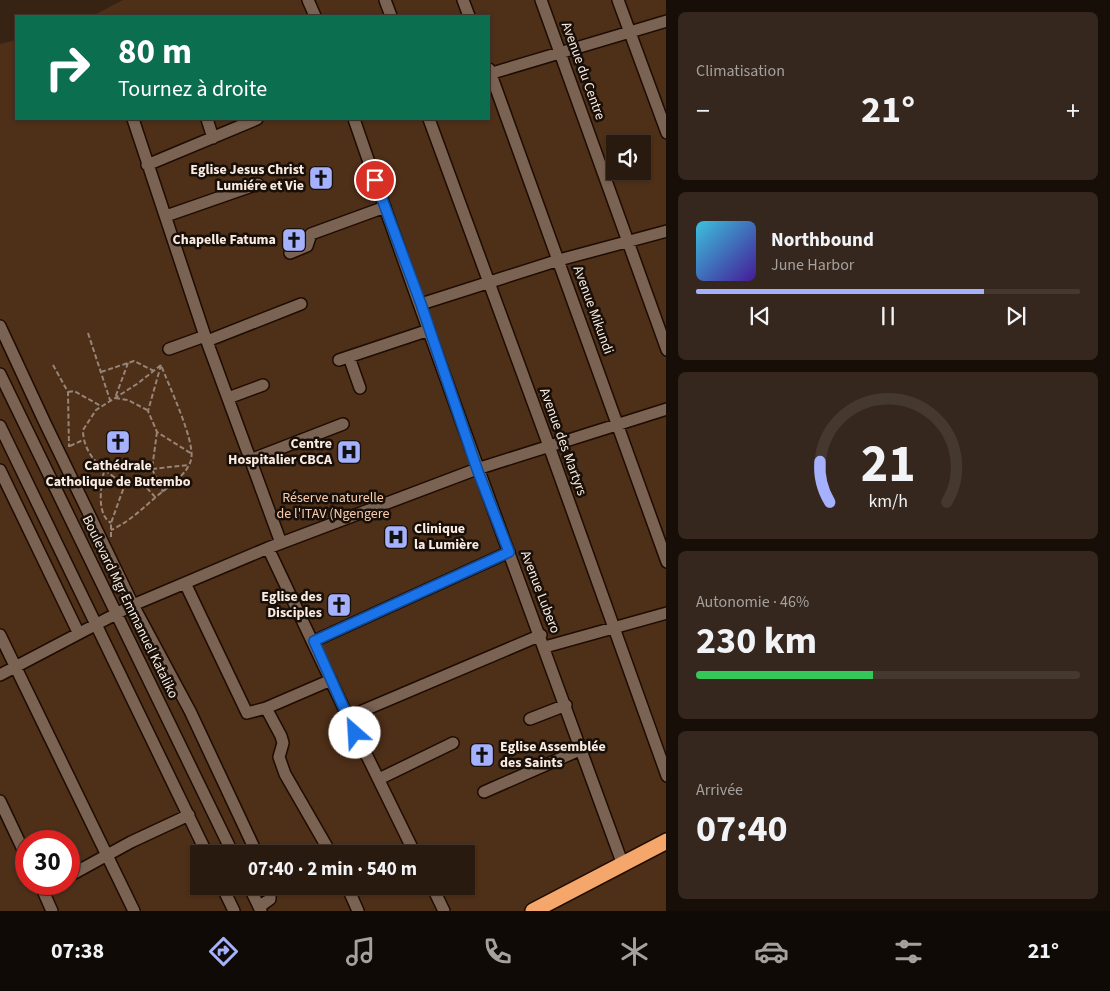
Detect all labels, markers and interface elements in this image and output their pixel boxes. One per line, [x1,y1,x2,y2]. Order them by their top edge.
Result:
street label: Avenue du Centre [556,19,610,123]
text: 80 m [118,27,192,77]
icon: right [35,35,100,100]
text: Climatisation [696,60,785,82]
text: Tournez à droite [118,73,267,105]
text: 21° [861,83,915,137]
text: − [696,91,710,131]
text: + [1066,91,1080,131]
map controls [606,135,651,180]
button: sound [606,135,651,180]
pin [354,159,396,201]
place label: Eglise Jesus Christ Lumiére et Vie [190,160,305,196]
church icon: Eglise Jesus Christ Lumiére et Vie [308,165,334,191]
icon: arrive [361,166,389,194]
church icon: Chapelle Fatuma [281,227,307,253]
text: Northbound [771,227,874,254]
place label: Chapelle Fatuma [173,230,276,250]
text: June Harbor [771,254,854,276]
street label: Avenue Mikundi [568,263,618,357]
icon: previous [746,302,774,330]
icon: pause [874,302,902,330]
icon: next [1002,302,1030,330]
street label: Avenue des Martyrs [534,385,592,499]
text: 21 [861,428,915,502]
church icon: Cathédrale Catholique de Butembo [105,429,131,455]
place label: Centre Hospitalier CBCA [228,434,333,470]
hospital icon: Centre Hospitalier CBCA [336,439,362,465]
place label: Cathédrale Catholique de Butembo [46,456,191,492]
park label: Réserve naturelle de l'ITAV (Ngengere [277,488,389,524]
text: km/h [868,489,908,514]
street label: Boulevard Mgr Emmanuel Kataliko [77,512,183,702]
place label: Clinique la Lumière [414,519,479,555]
hospital icon: Clinique la Lumière [383,524,409,550]
street label: Avenue Lubero [515,548,565,636]
place label: Eglise des Disciples [261,587,322,623]
text: Autonomie · 46% [696,591,809,613]
church icon: Eglise des Disciples [326,592,352,618]
text: 230 km [696,614,817,668]
position arrow [328,706,380,758]
place label: Eglise Assemblée des Saints [500,737,606,773]
church icon: Eglise Assemblée des Saints [469,742,495,768]
text: Arrivée [696,779,743,801]
text: 07:40 [696,802,788,856]
speed limit sign: 30 [15,830,80,895]
text: 07:40 · 2 min · 540 m [248,856,417,883]
icon: directions [206,934,241,969]
icon: music [343,934,378,969]
icon: phone [480,934,515,969]
icon: climate [617,934,652,969]
icon: car [754,934,789,969]
icon: filters [891,934,926,969]
text: 07:38 [51,935,104,967]
text: 21° [1028,935,1059,967]

